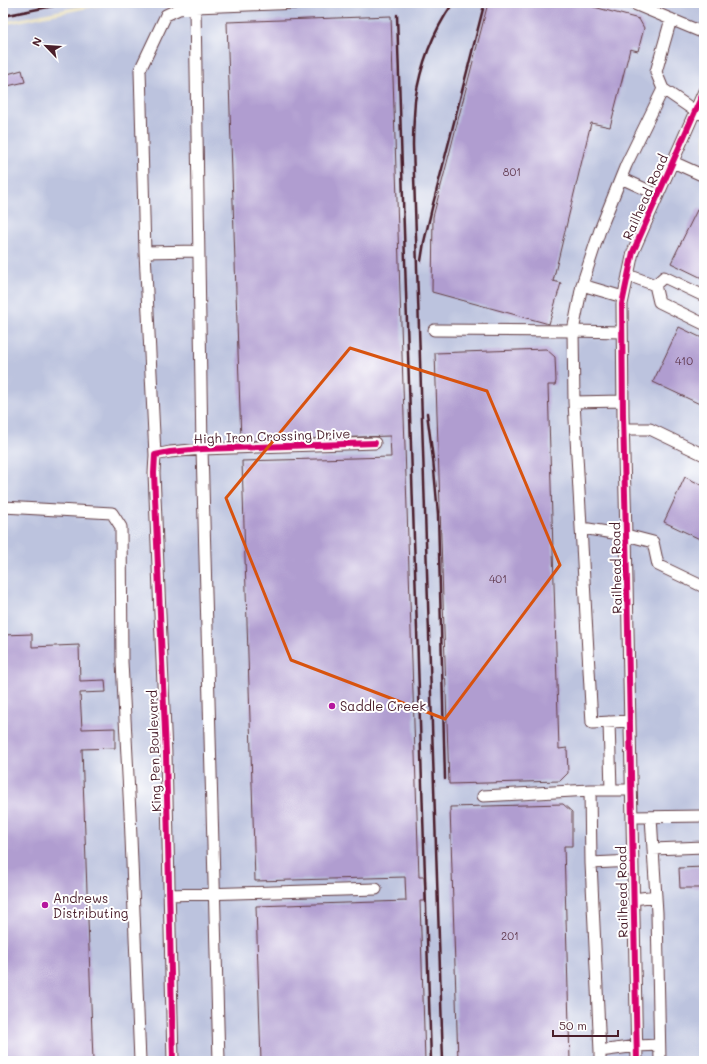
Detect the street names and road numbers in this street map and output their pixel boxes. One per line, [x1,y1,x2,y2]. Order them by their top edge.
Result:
street label: Railhead Road [618,151,671,242]
street label: High Iron Crossing Drive [193,424,351,447]
street label: Railhead Road [606,522,625,614]
street label: King Pen Boulevard [143,690,164,812]
street label: Railhead Road [612,846,631,938]

